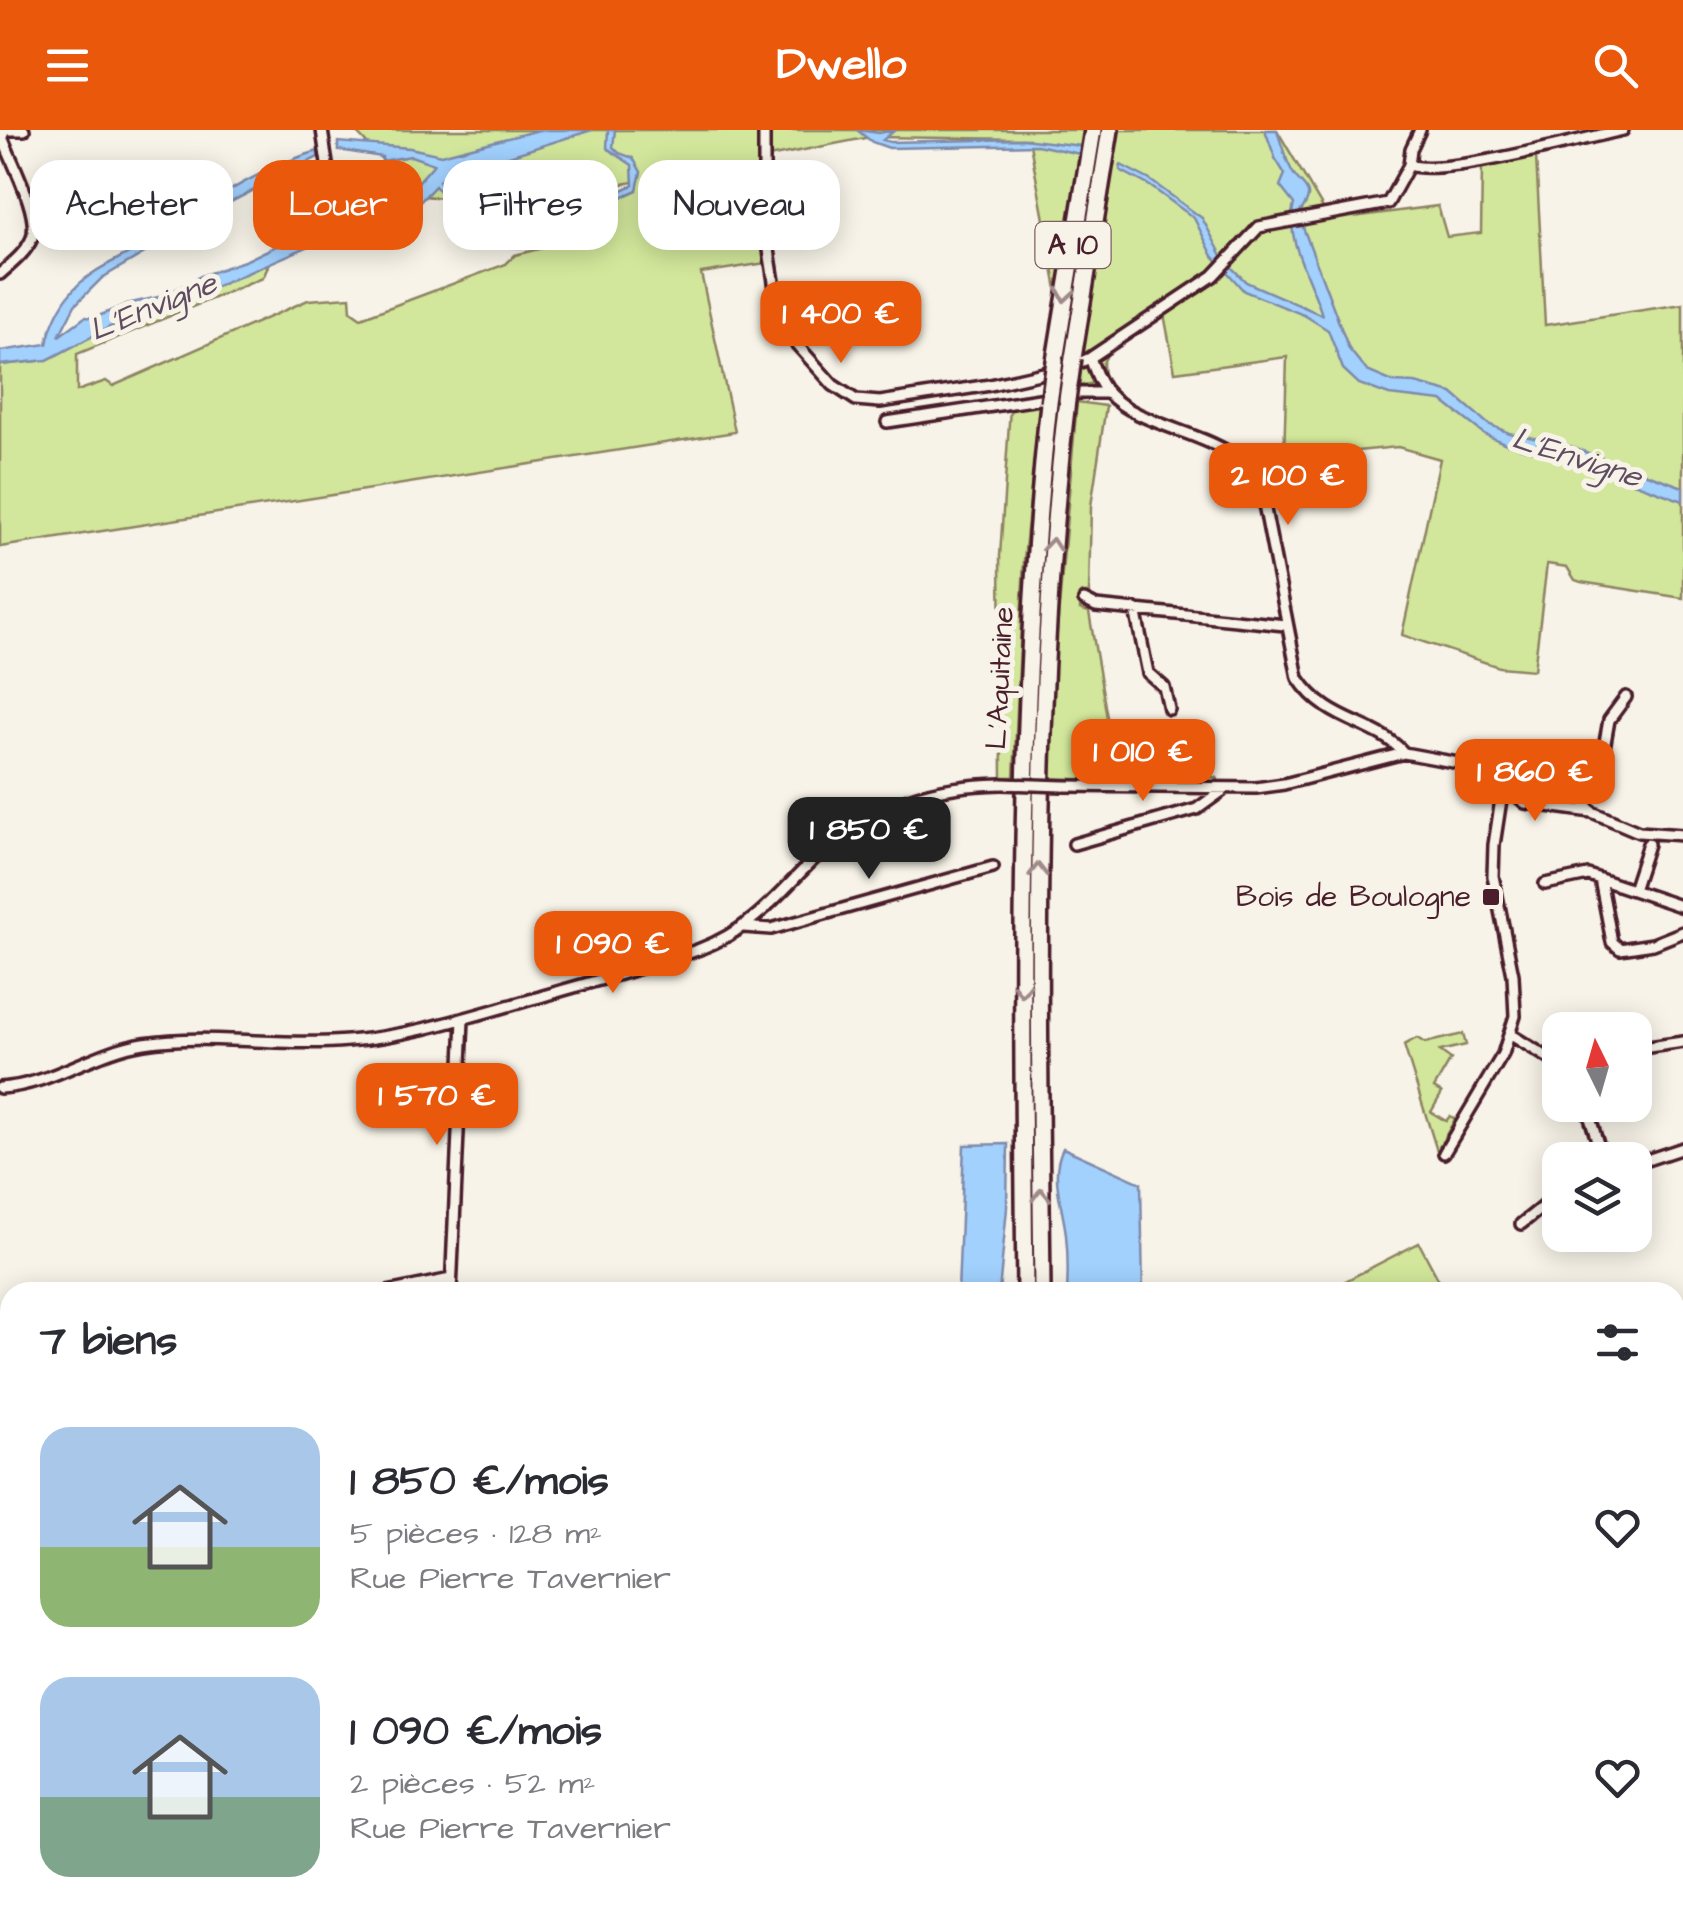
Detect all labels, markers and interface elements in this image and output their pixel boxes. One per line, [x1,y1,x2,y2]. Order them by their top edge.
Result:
text: Dwello [777,34,906,96]
icon: menu [40,38,95,93]
icon: search [1588,38,1643,93]
chip: Acheter [30,160,233,250]
chip: Louer [253,160,423,250]
chip: Filtres [443,160,618,250]
chip: Nouveau [638,160,840,250]
road number: A 10 [1036,222,1110,268]
water label: L'Envigne [83,260,225,354]
pin: 1 400 € [749,281,933,366]
one-way arrow [1056,287,1077,303]
text: 1 400 € [782,291,900,336]
water label: L'Envigne [1506,416,1649,502]
pin: 2 100 € [1196,443,1380,528]
text: 2 100 € [1231,453,1345,498]
one-way arrow [1041,537,1063,553]
street label: L'Aquitaine [975,605,1025,751]
pin: 1 010 € [1051,719,1235,804]
text: 1 010 € [1093,729,1193,774]
pin: 1 860 € [1443,739,1627,824]
text: 1 860 € [1477,749,1593,794]
pin: 1 850 € [777,797,961,882]
text: 1 850 € [810,807,928,852]
one-way arrow [1027,862,1049,878]
place label: Bois de Boulogne [1236,876,1471,919]
marker: Bois de Boulogne [1480,886,1502,908]
pin: 1 090 € [521,911,705,996]
text: 1 090 € [556,921,670,966]
one-way arrow [1011,982,1033,998]
north arrow [1542,1012,1652,1122]
map controls [1542,1012,1652,1252]
pin: 1 570 € [345,1063,529,1148]
text: 1 570 € [378,1073,496,1118]
button: layers [1542,1142,1652,1252]
one-way arrow [1030,1187,1051,1203]
text: 7 biens [40,1313,177,1371]
icon: filters [1590,1315,1645,1370]
text: 1 850 €/mois [350,1453,609,1511]
icon: home [120,1467,240,1587]
icon: heart [1590,1500,1645,1555]
text: 5 pièces · 128 m² [350,1511,602,1556]
text: Rue Pierre Tavernier [350,1556,671,1601]
text: 1 090 €/mois [350,1703,602,1761]
icon: home [120,1717,240,1837]
icon: heart [1590,1750,1645,1805]
text: 2 pièces · 52 m² [350,1761,596,1806]
text: Rue Pierre Tavernier [350,1806,671,1851]

